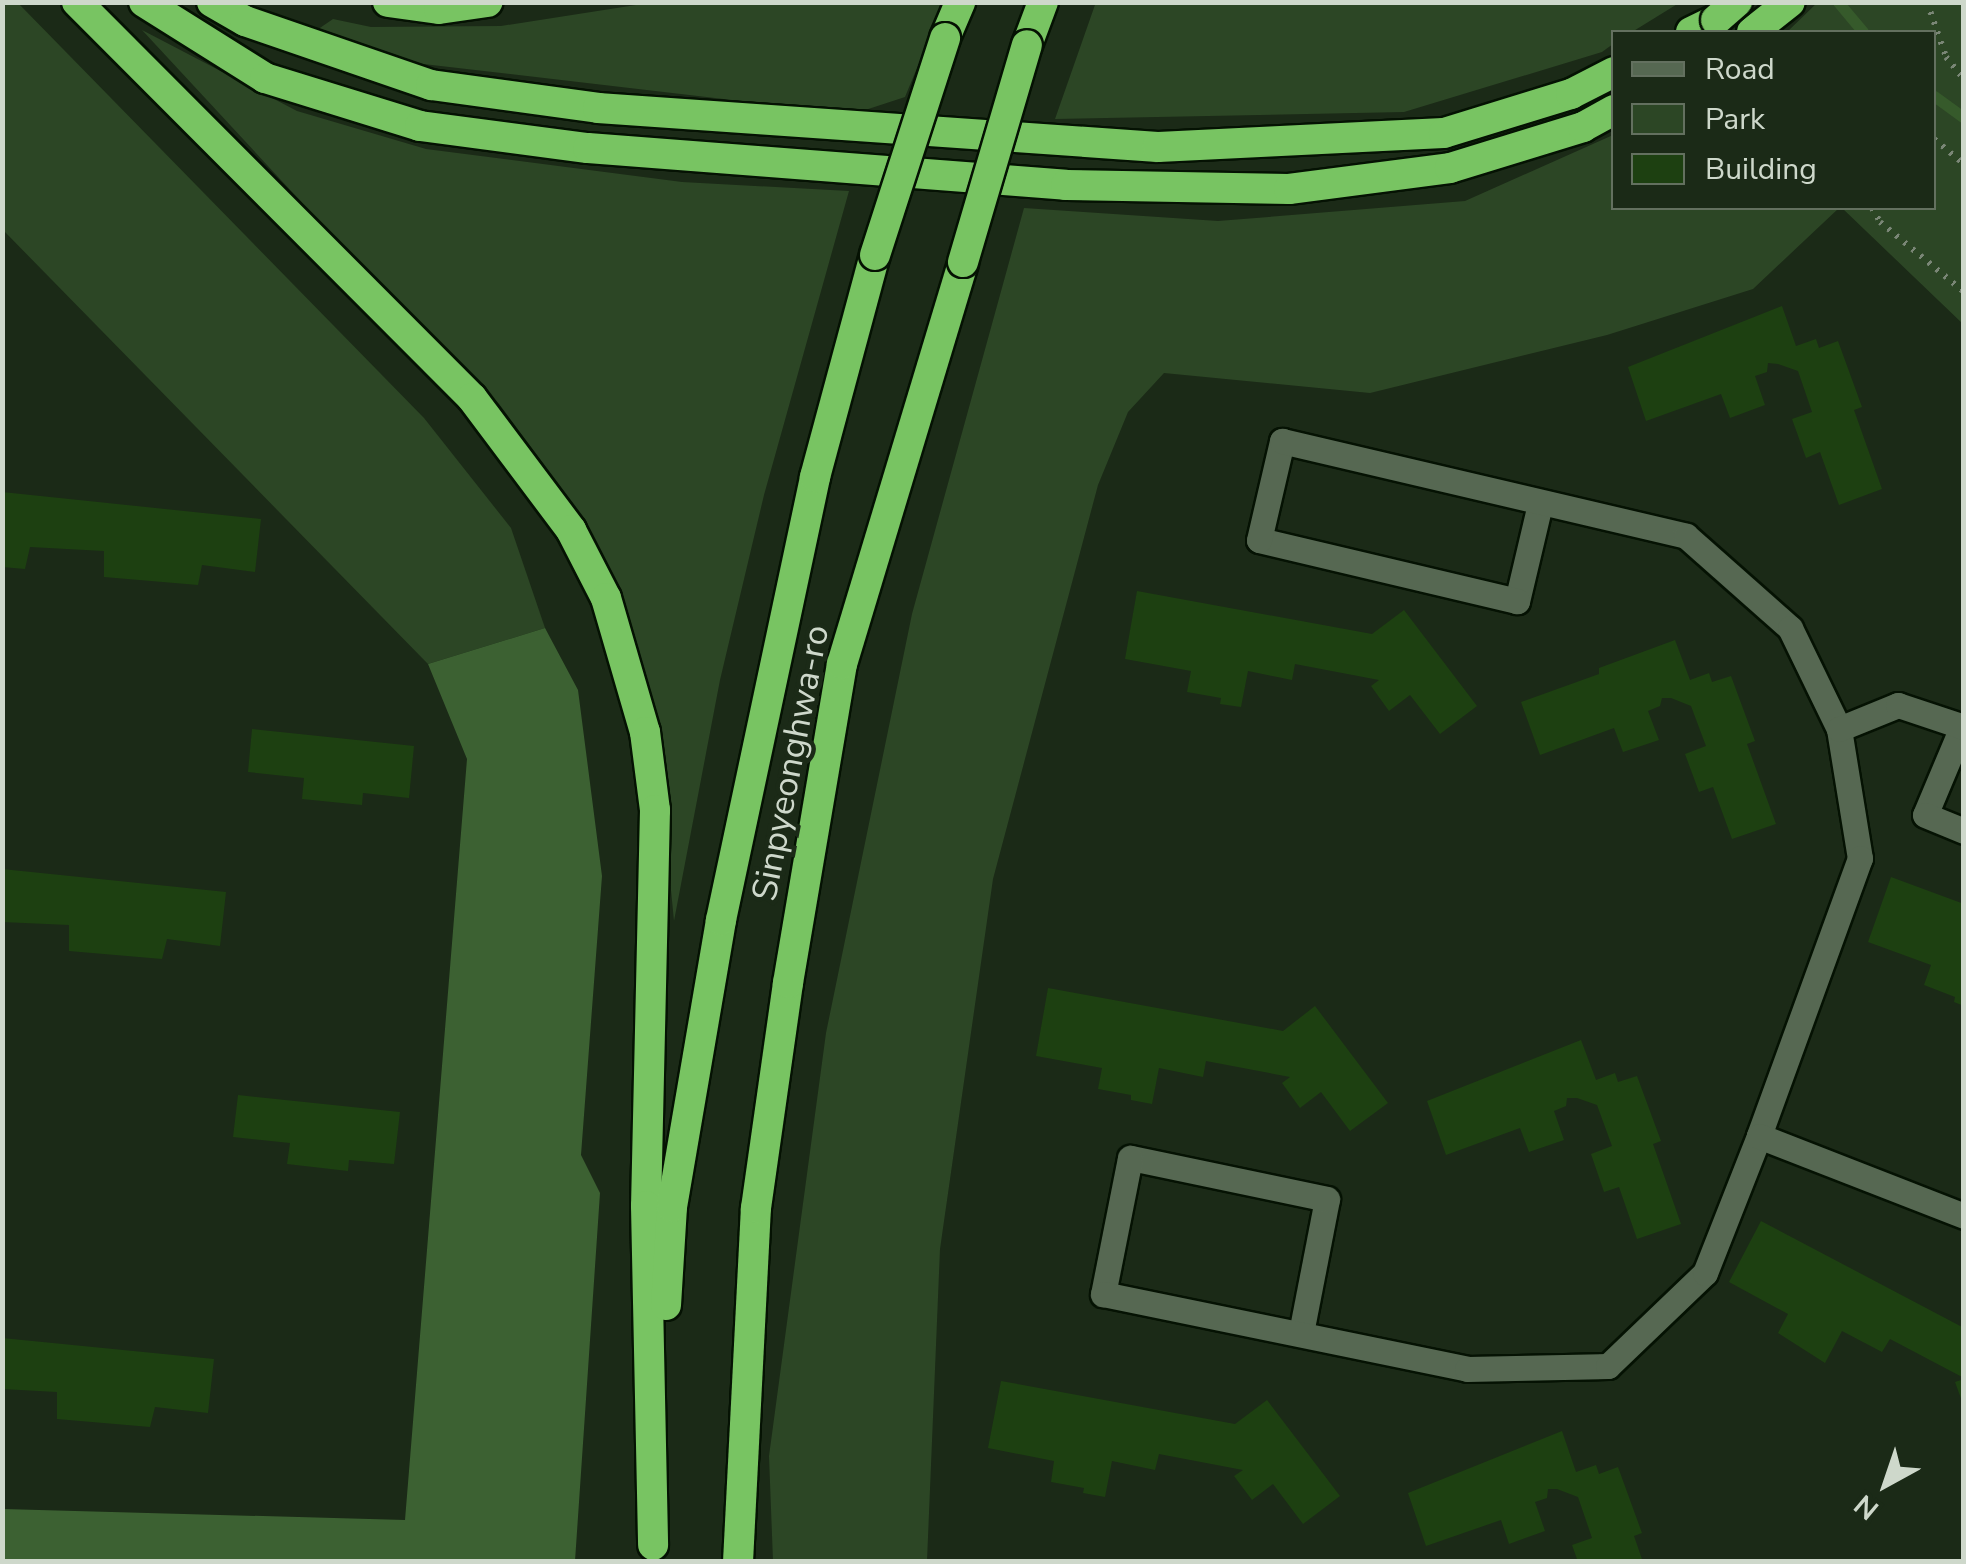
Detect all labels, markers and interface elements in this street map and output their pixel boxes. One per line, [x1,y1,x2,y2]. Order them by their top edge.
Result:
legend [1611,30,1936,210]
text: Road [1705,49,1775,90]
text: Park [1705,99,1765,140]
text: Building [1705,149,1817,190]
street label: Sinpyeonghwa-ro [744,622,838,904]
north arrow [1836,1434,1936,1534]
text: N [1846,1486,1887,1528]

